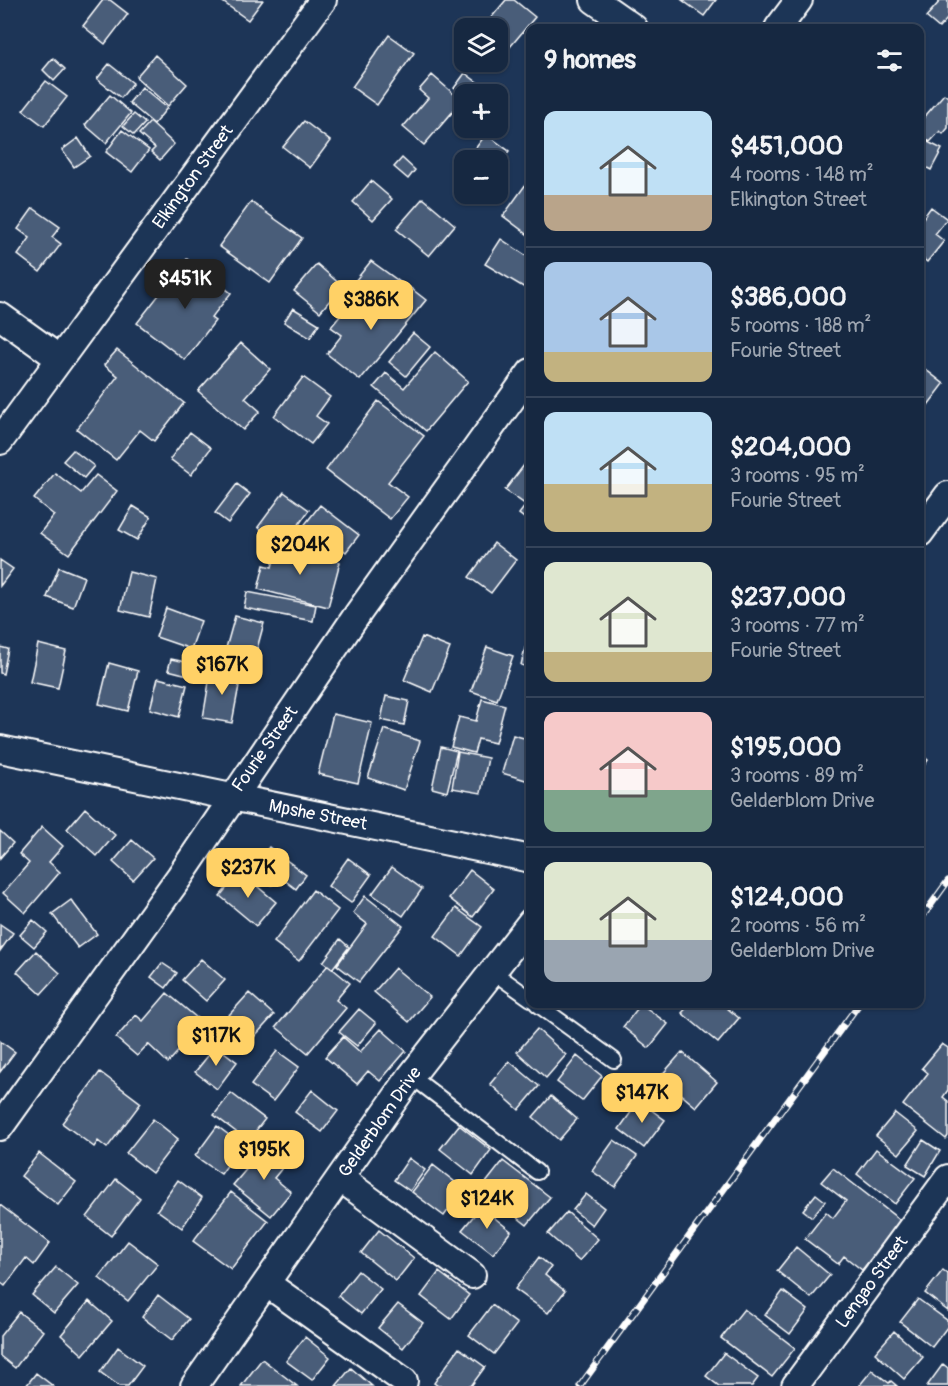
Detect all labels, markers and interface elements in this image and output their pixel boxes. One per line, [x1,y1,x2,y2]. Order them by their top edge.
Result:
map controls [454,18,508,204]
button: layers [454,18,508,72]
text: 9 homes [544,44,636,76]
icon: filters [873,44,906,77]
button: + [454,84,508,138]
street label: Elkington Street [148,120,239,234]
text: $451,000 [730,130,843,162]
icon: home [592,135,664,207]
button: − [454,150,508,204]
text: 4 rooms · 148 m² [730,162,874,187]
text: Elkington Street [730,187,867,212]
pin: $451K [143,259,227,310]
text: $451K [158,266,212,291]
pin: $386K [329,280,413,331]
text: $386,000 [730,281,847,313]
icon: home [592,286,664,358]
text: $386K [343,287,399,312]
text: 5 rooms · 188 m² [730,313,871,338]
text: Fourie Street [730,338,841,363]
text: $204,000 [730,431,851,463]
icon: home [592,436,664,508]
text: 3 rooms · 95 m² [730,463,865,488]
text: Fourie Street [730,488,841,513]
pin: $204K [258,525,342,576]
text: $204K [270,532,330,557]
text: $237,000 [730,581,846,613]
icon: home [592,586,664,658]
text: 3 rooms · 77 m² [730,613,865,638]
text: Fourie Street [730,638,841,663]
pin: $167K [180,645,264,696]
text: $167K [196,652,248,677]
street label: Fourie Street [227,701,303,797]
text: $195,000 [730,731,842,763]
icon: home [592,736,664,808]
text: 3 rooms · 89 m² [730,763,864,788]
text: Gelderblom Drive [730,788,874,813]
street label: Mpshe Street [267,794,370,836]
pin: $237K [206,848,290,899]
text: $237K [220,855,276,880]
text: $124,000 [730,881,844,913]
icon: home [592,886,664,958]
text: 2 rooms · 56 m² [730,913,866,938]
text: Gelderblom Drive [730,938,874,963]
pin: $117K [174,1016,258,1067]
text: $117K [191,1023,241,1048]
street label: Gelderblom Drive [333,1062,427,1182]
pin: $147K [600,1073,684,1124]
text: $147K [616,1080,668,1105]
pin: $195K [222,1130,306,1181]
text: $195K [238,1137,290,1162]
pin: $124K [445,1179,529,1230]
text: $124K [460,1186,514,1211]
street label: Lengao Street [831,1231,914,1333]

